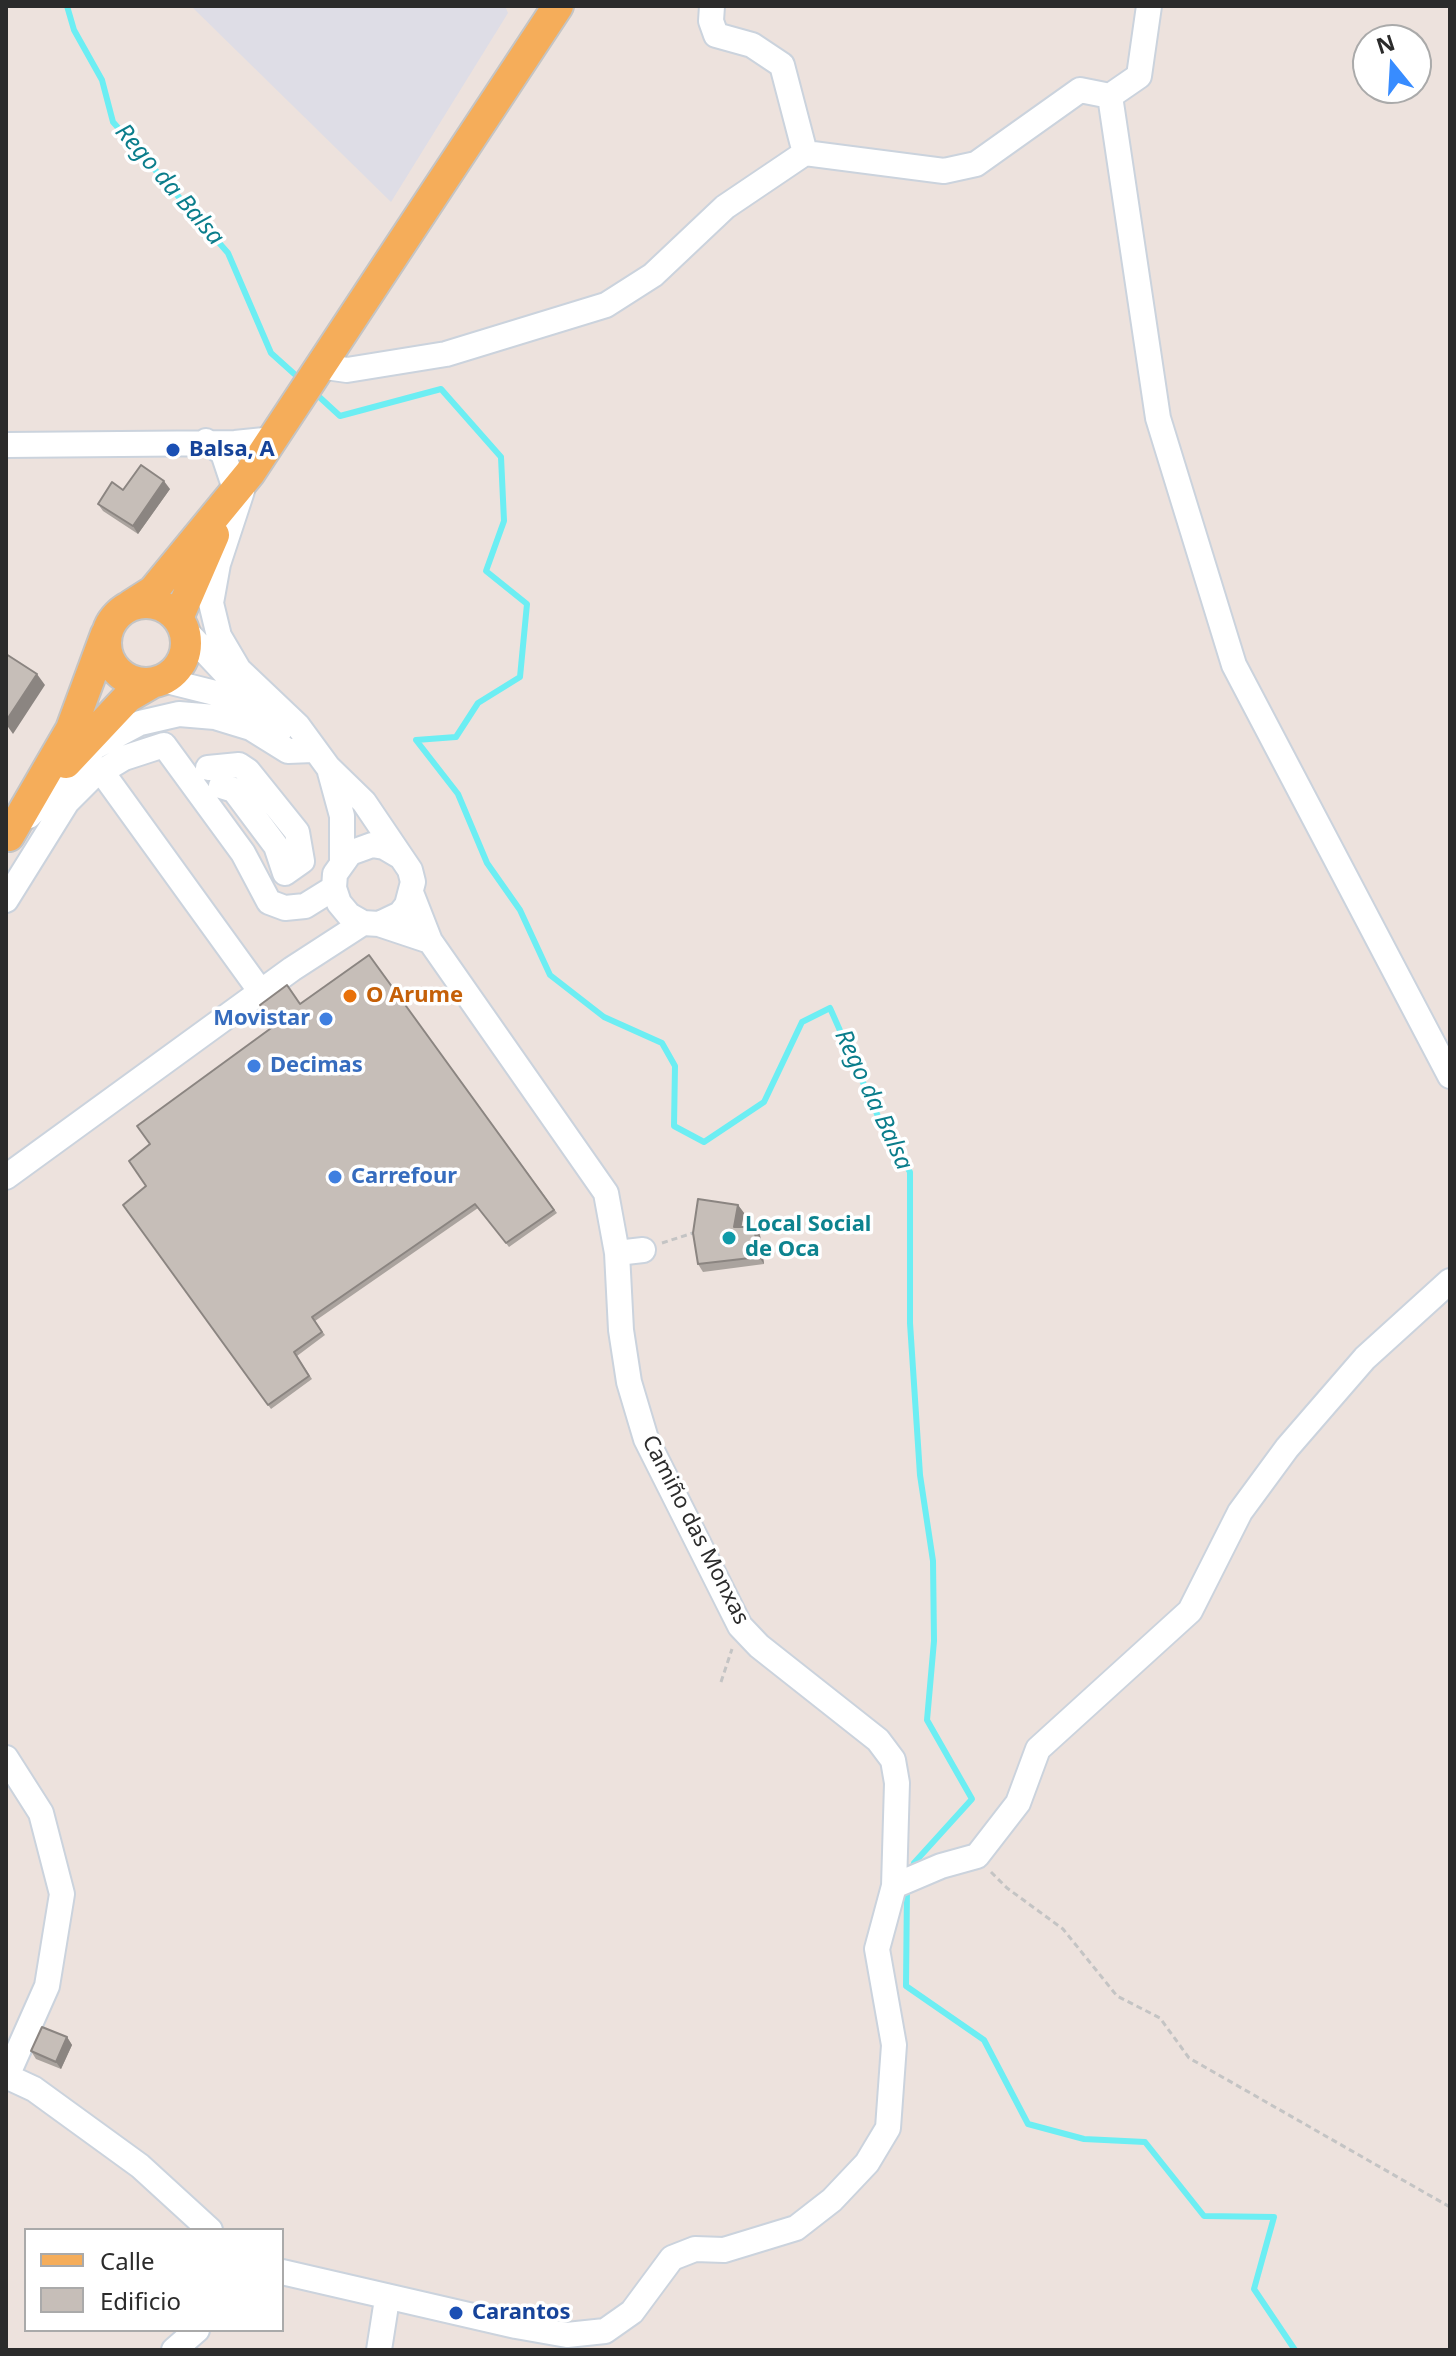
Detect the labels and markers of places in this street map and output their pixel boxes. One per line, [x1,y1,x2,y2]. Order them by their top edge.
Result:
place label: Balsa, A [189,437,275,463]
marker: Balsa, A [164,441,182,459]
place label: O Arume [366,983,463,1009]
marker: O Arume [341,987,359,1005]
place label: Movistar [213,1006,310,1032]
marker: Movistar [317,1010,335,1028]
place label: Decimas [270,1053,363,1079]
marker: Decimas [245,1057,263,1075]
place label: Carrefour [351,1164,457,1190]
marker: Carrefour [326,1168,344,1186]
place label: Local Social de Oca [745,1212,871,1264]
marker: Local Social de Oca [720,1229,738,1247]
place label: Carantos [472,2300,571,2326]
marker: Carantos [447,2304,465,2322]

